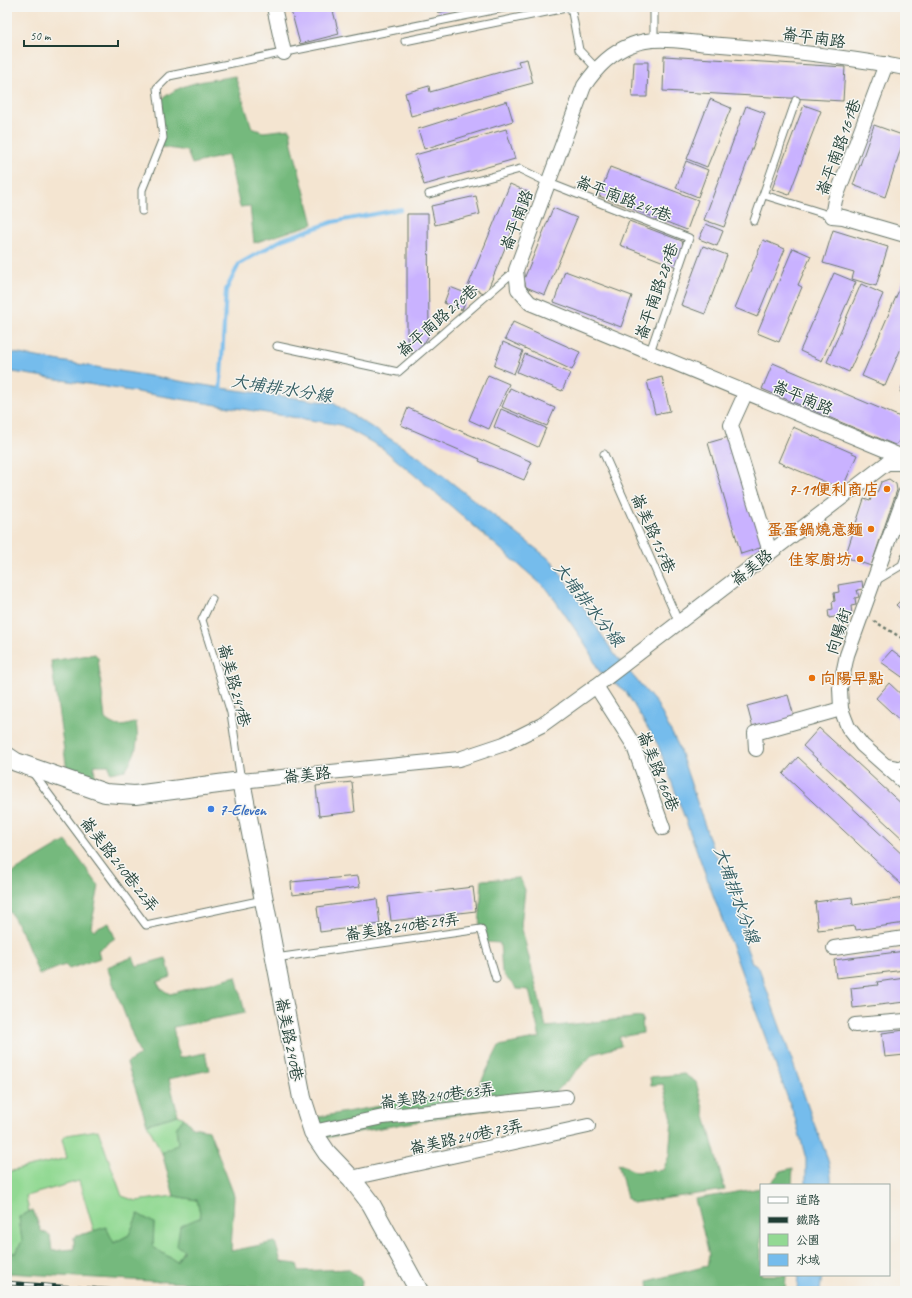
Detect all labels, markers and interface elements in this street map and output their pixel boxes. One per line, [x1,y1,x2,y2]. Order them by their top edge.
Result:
scale bar [24,22,118,48]
street label: 崙平南路 [781,24,847,52]
text: 50 m [30,28,52,44]
street label: 崙平南路161巷 [812,96,866,199]
street label: 崙平南路241巷 [573,171,675,226]
street label: 崙平南路 [496,187,538,254]
street label: 崙平南路287巷 [631,240,683,343]
street label: 崙平南路276巷 [393,280,483,362]
water label: 大埔排水分線 [230,370,335,407]
street label: 崙平南路 [769,376,836,420]
place label: 7-11便利商店 [788,480,879,500]
marker: 7-11便利商店 [882,484,892,494]
street label: 崙美路157巷 [627,490,680,577]
place label: 蛋蛋鍋燒意麵 [767,520,863,540]
marker: 蛋蛋鍋燒意麵 [866,524,876,534]
street label: 崙美路 [727,545,777,590]
place label: 佳家廚坊 [788,550,852,570]
marker: 佳家廚坊 [855,554,865,564]
water label: 大埔排水分線 [549,558,629,652]
street label: 向陽街 [822,605,856,657]
street label: 崙美路241巷 [213,641,255,729]
place label: 向陽早點 [820,669,884,689]
marker: 向陽早點 [807,673,817,683]
street label: 崙美路166巷 [633,728,683,815]
street label: 崙美路 [282,763,332,787]
place label: 7-Eleven [219,800,268,820]
marker: 7-Eleven [206,804,216,814]
street label: 崙美路240巷22弄 [76,813,163,916]
water label: 大埔排水分線 [709,844,764,948]
street label: 崙美路240巷29弄 [343,909,461,945]
street label: 崙美路240巷 [271,995,307,1083]
street label: 崙美路240巷63弄 [378,1079,496,1113]
street label: 崙美路240巷73弄 [407,1115,525,1159]
legend [760,1184,890,1276]
text: 道路 [796,1192,820,1208]
text: 鐵路 [796,1212,820,1228]
text: 公園 [796,1232,820,1248]
text: 水域 [796,1252,820,1268]

